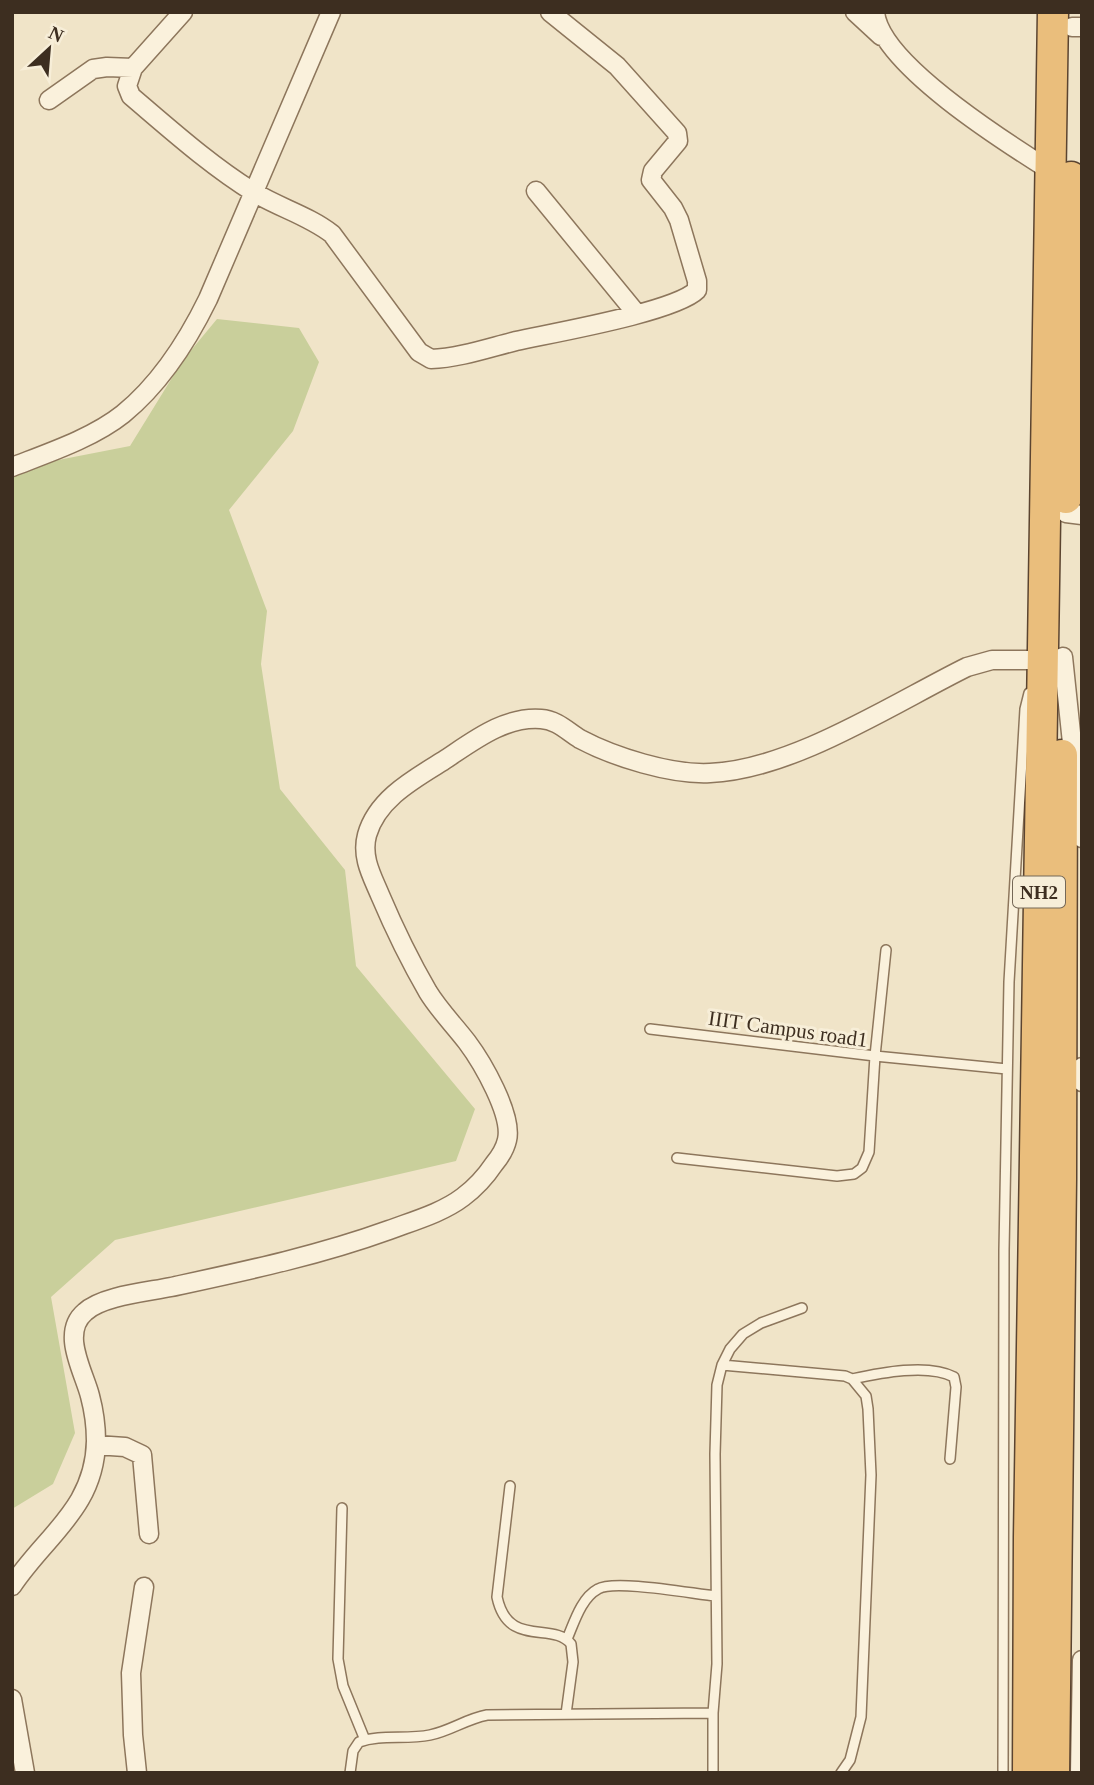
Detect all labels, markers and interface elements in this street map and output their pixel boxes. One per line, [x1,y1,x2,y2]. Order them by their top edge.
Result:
north arrow [14,14,84,84]
text: N [45,22,67,47]
road number: NH2 [1013,876,1065,908]
street label: IIIT Campus road1 [707,1006,869,1052]

